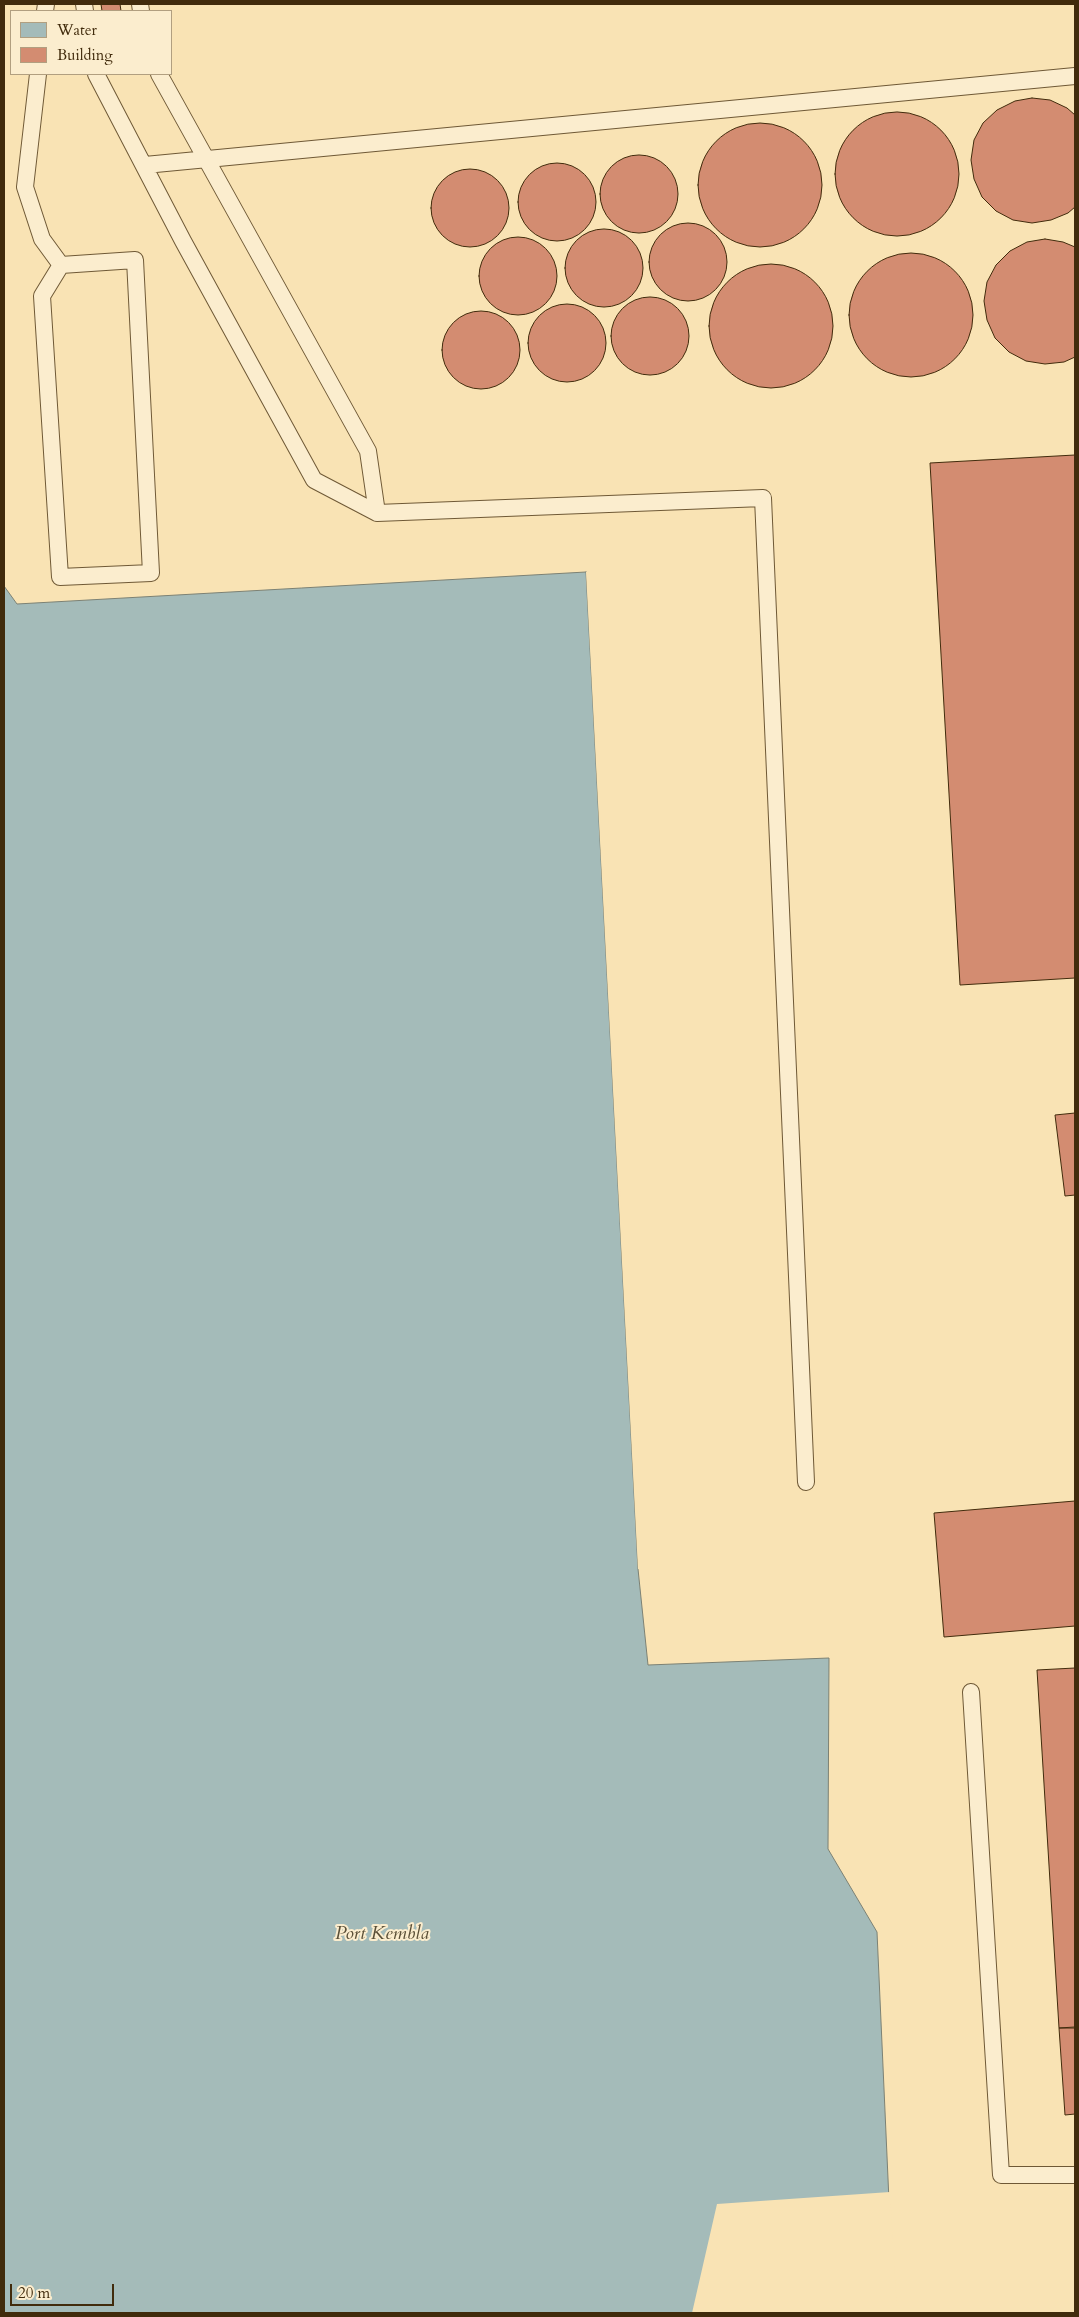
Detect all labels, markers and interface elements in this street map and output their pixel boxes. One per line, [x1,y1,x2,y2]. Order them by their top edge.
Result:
legend [10,10,172,75]
text: Water [57,20,97,40]
text: Building [57,45,113,65]
water label: Port Kembla [335,1924,429,1946]
scale bar [12,2274,116,2306]
text: 20 m [18,2283,50,2303]

